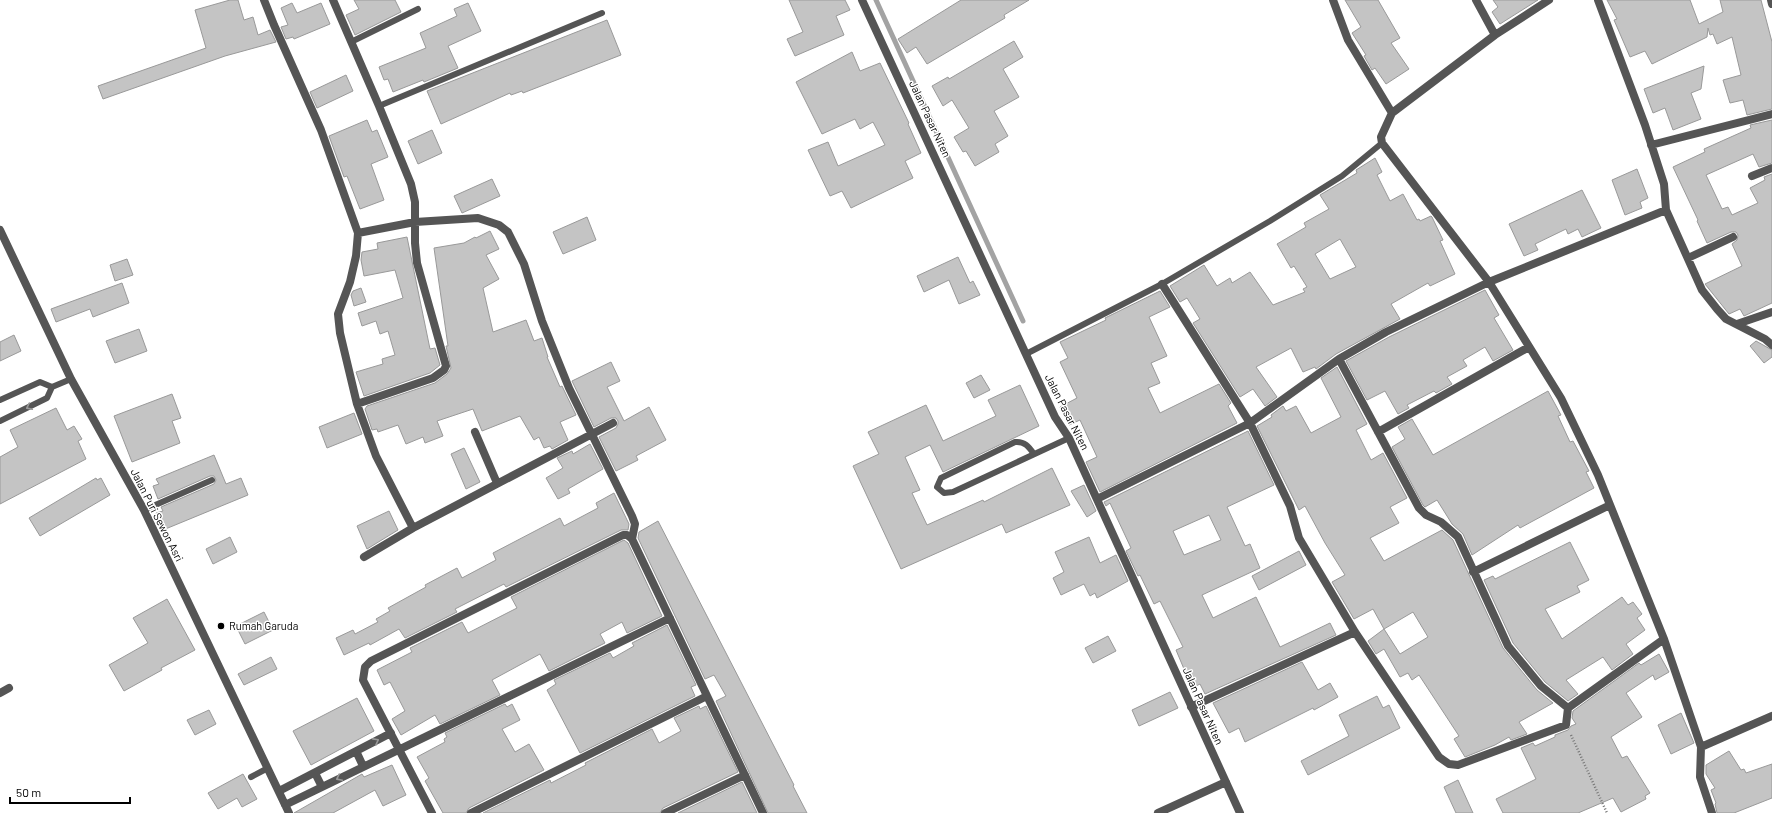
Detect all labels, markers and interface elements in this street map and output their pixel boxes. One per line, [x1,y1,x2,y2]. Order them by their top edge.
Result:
street label: Jalan Pasar Niten [907,78,954,159]
street label: Jalan Pasar Niten [1043,372,1092,452]
one-way arrow [26,402,33,410]
street label: Jalan Puri Sewon Asri [128,466,187,564]
place label: Rumah Garuda [229,619,298,632]
marker: Rumah Garuda [216,621,226,631]
street label: Jalan Pasar Niten [1181,665,1226,747]
one-way arrow [372,738,379,745]
one-way arrow [336,774,343,781]
scale bar [10,779,130,805]
text: 50 m [16,785,41,799]

